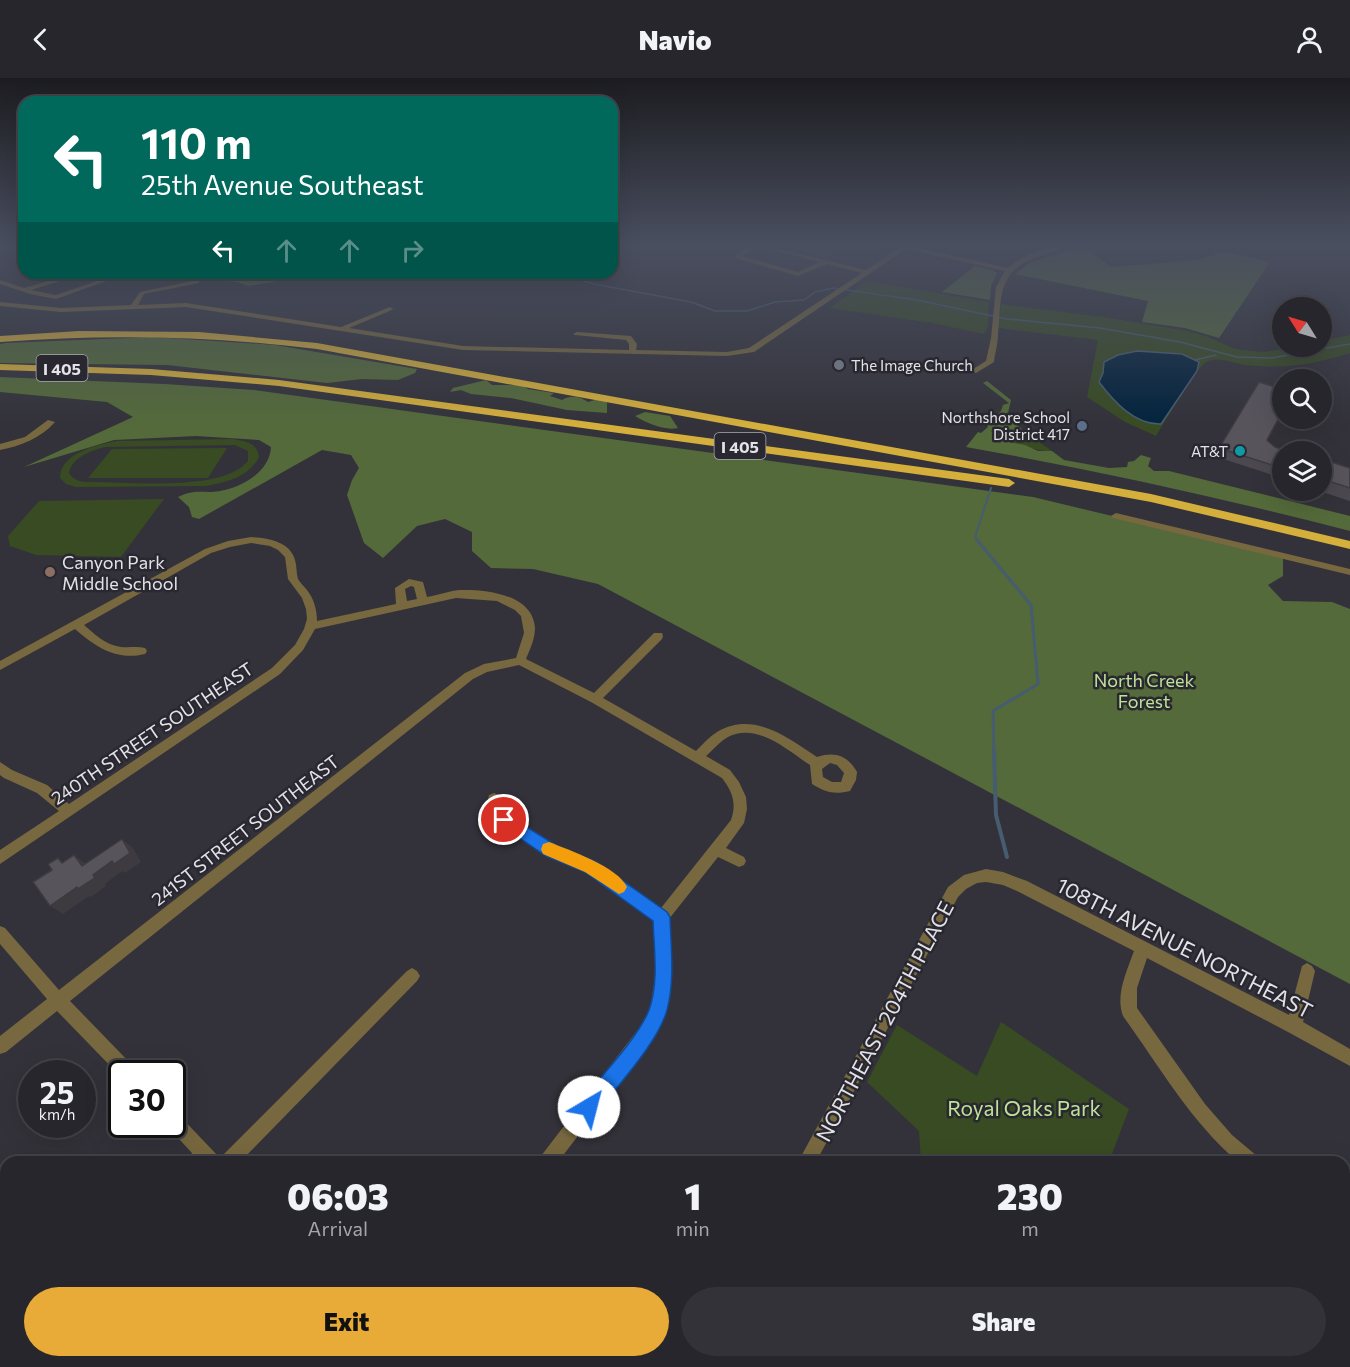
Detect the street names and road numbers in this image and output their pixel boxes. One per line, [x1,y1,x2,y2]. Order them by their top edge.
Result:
road number: I 405 [36,355,88,381]
road number: I 405 [714,433,766,459]
street label: 240TH STREET SOUTHEAST [47,657,257,809]
street label: 241ST STREET SOUTHEAST [147,750,343,910]
street label: 108TH AVENUE NORTHEAST [1053,871,1317,1023]
street label: NORTHEAST 204TH PLACE [810,897,958,1145]

